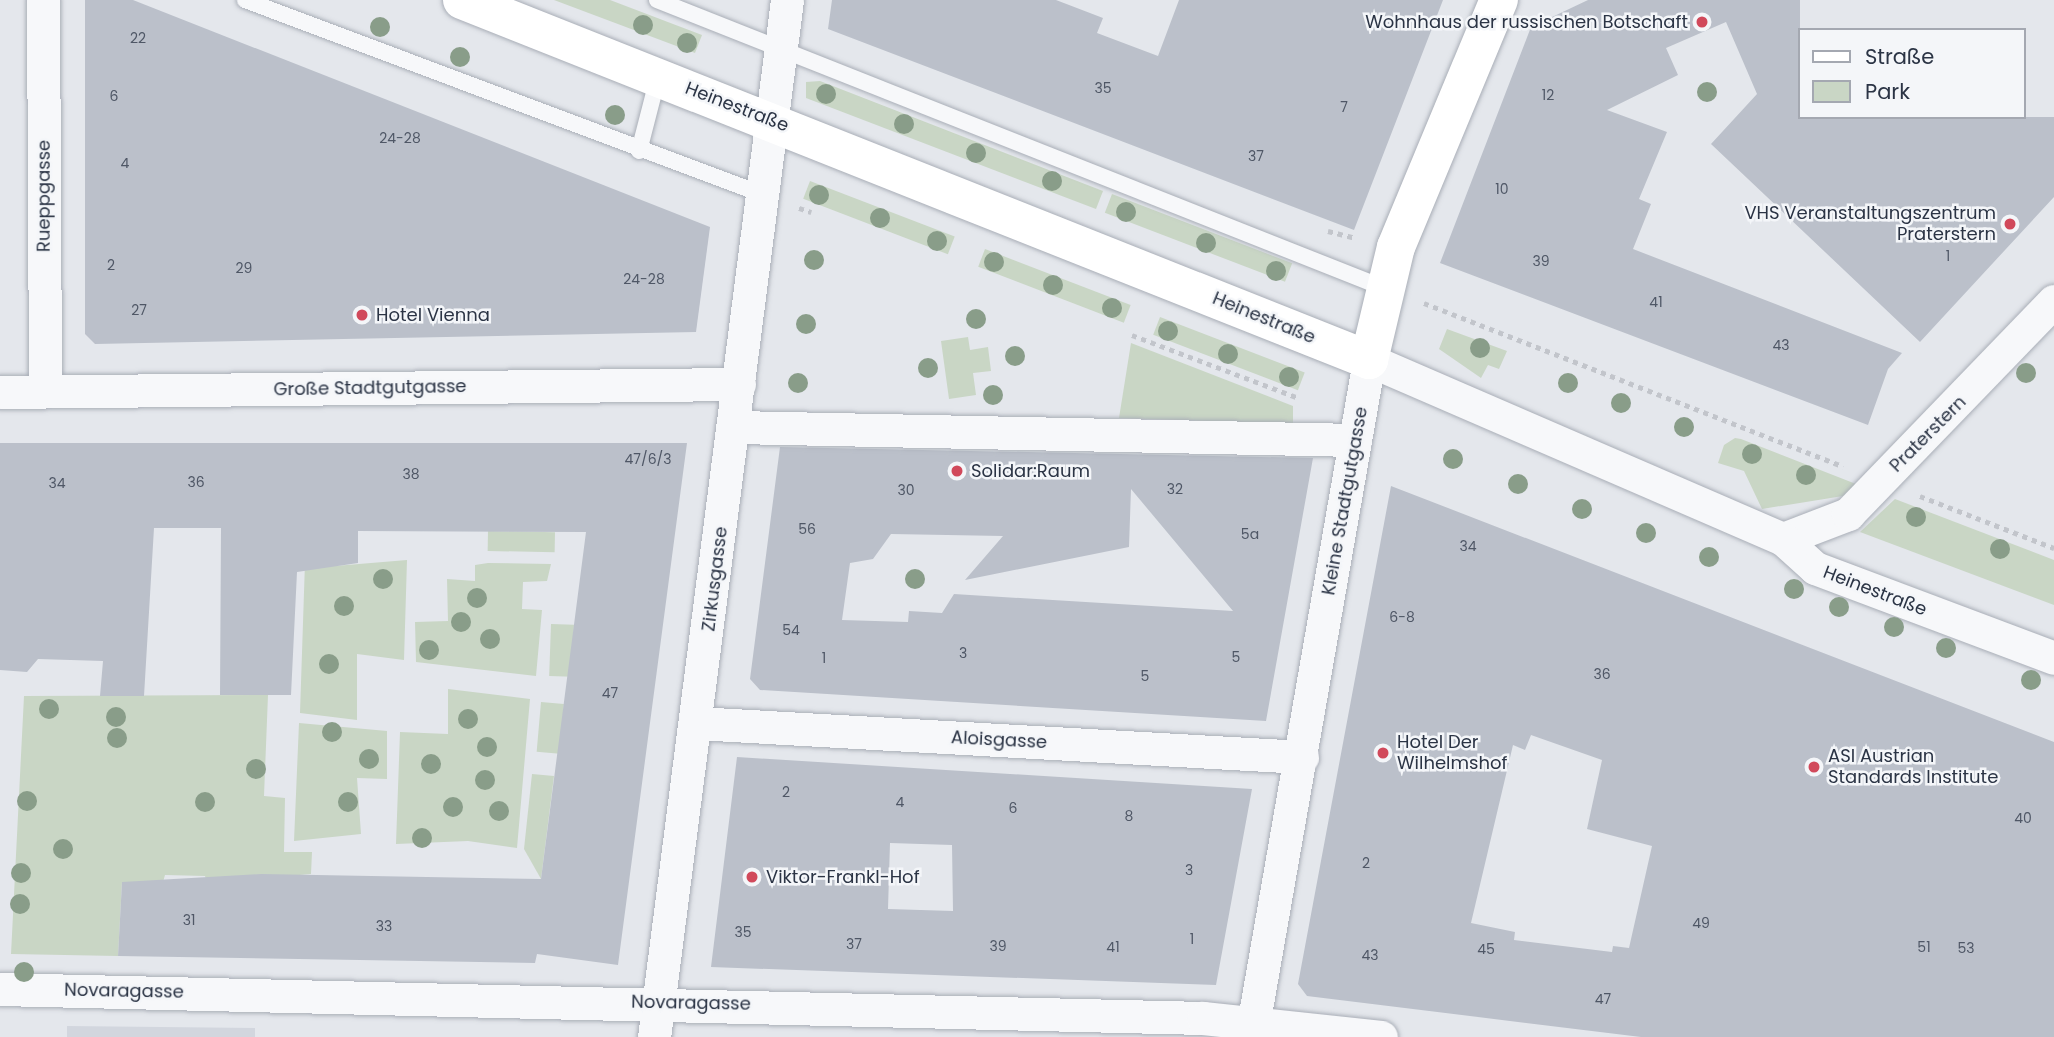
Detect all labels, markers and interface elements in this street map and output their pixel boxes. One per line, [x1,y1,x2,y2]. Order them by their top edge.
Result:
place label: Wohnhaus der russischen Botschaft [1365,11,1688,33]
marker: Wohnhaus der russischen Botschaft [1694,14,1710,30]
legend [1798,28,2026,119]
house number: 22 [130,30,146,46]
text: Straße [1865,42,1934,71]
street label: Heinestraße [682,77,792,137]
text: Park [1865,77,1910,106]
house number: 35 [1094,80,1112,96]
house number: 12 [1542,87,1554,103]
house number: 6 [110,88,118,104]
house number: 7 [1340,99,1348,115]
house number: 24-28 [379,130,421,146]
street label: Rueppgasse [33,140,55,252]
house number: 37 [1248,148,1264,164]
house number: 4 [121,155,129,171]
house number: 10 [1495,181,1509,197]
place label: VHS Veranstaltungszentrum Praterstern [1744,203,1996,246]
marker: VHS Veranstaltungszentrum Praterstern [2002,216,2018,232]
house number: 1 [1946,248,1950,264]
house number: 39 [1532,253,1550,269]
house number: 2 [107,257,115,273]
house number: 29 [236,260,252,276]
house number: 24-28 [623,271,665,287]
street label: Heinestraße [1209,288,1319,348]
house number: 41 [1649,294,1663,310]
house number: 27 [131,302,147,318]
place label: Hotel Vienna [376,304,490,326]
marker: Hotel Vienna [354,307,370,323]
house number: 43 [1772,337,1790,353]
street label: Große Stadtgutgasse [273,376,467,400]
street label: Praterstern [1885,391,1971,477]
street label: Kleine Stadtgutgasse [1318,405,1372,597]
house number: 47/6/3 [625,451,671,467]
place label: Solidar:Raum [971,460,1090,482]
marker: Solidar:Raum [949,463,965,479]
house number: 38 [402,466,420,482]
house number: 36 [187,474,205,490]
house number: 34 [48,475,66,491]
house number: 32 [1167,481,1183,497]
house number: 30 [897,482,915,498]
house number: 56 [798,521,816,537]
street label: Zirkusgasse [698,525,732,633]
house number: 5a [1241,526,1259,542]
house number: 34 [1459,538,1477,554]
street label: Heinestraße [1820,561,1930,621]
house number: 6-8 [1389,609,1415,625]
house number: 54 [782,622,800,638]
house number: 3 [959,645,967,661]
house number: 5 [1232,649,1240,665]
house number: 1 [822,650,826,666]
house number: 36 [1593,666,1611,682]
house number: 5 [1141,668,1149,684]
house number: 47 [602,685,618,701]
street label: Aloisgasse [950,727,1048,753]
place label: Hotel Der Wilhelmshof [1397,732,1507,774]
marker: Hotel Der Wilhelmshof [1375,745,1391,761]
place label: ASI Austrian Standards Institute [1828,746,1998,788]
marker: ASI Austrian Standards Institute [1806,759,1822,775]
house number: 2 [782,784,790,800]
house number: 4 [896,794,904,810]
house number: 6 [1009,800,1017,816]
house number: 8 [1125,808,1133,824]
house number: 40 [2014,810,2032,826]
house number: 2 [1362,855,1370,871]
house number: 3 [1185,862,1193,878]
place label: Viktor-Frankl-Hof [766,866,920,888]
marker: Viktor-Frankl-Hof [744,869,760,885]
house number: 31 [183,912,195,928]
house number: 49 [1692,915,1710,931]
house number: 33 [376,918,392,934]
house number: 35 [734,924,752,940]
house number: 1 [1190,931,1194,947]
house number: 37 [846,936,862,952]
house number: 39 [989,938,1007,954]
house number: 41 [1106,939,1120,955]
house number: 51 [1917,939,1931,955]
house number: 53 [1957,940,1975,956]
house number: 45 [1477,941,1495,957]
house number: 43 [1361,947,1379,963]
street label: Novaragasse [64,979,184,1003]
street label: Novaragasse [631,991,751,1015]
house number: 47 [1595,991,1611,1007]

